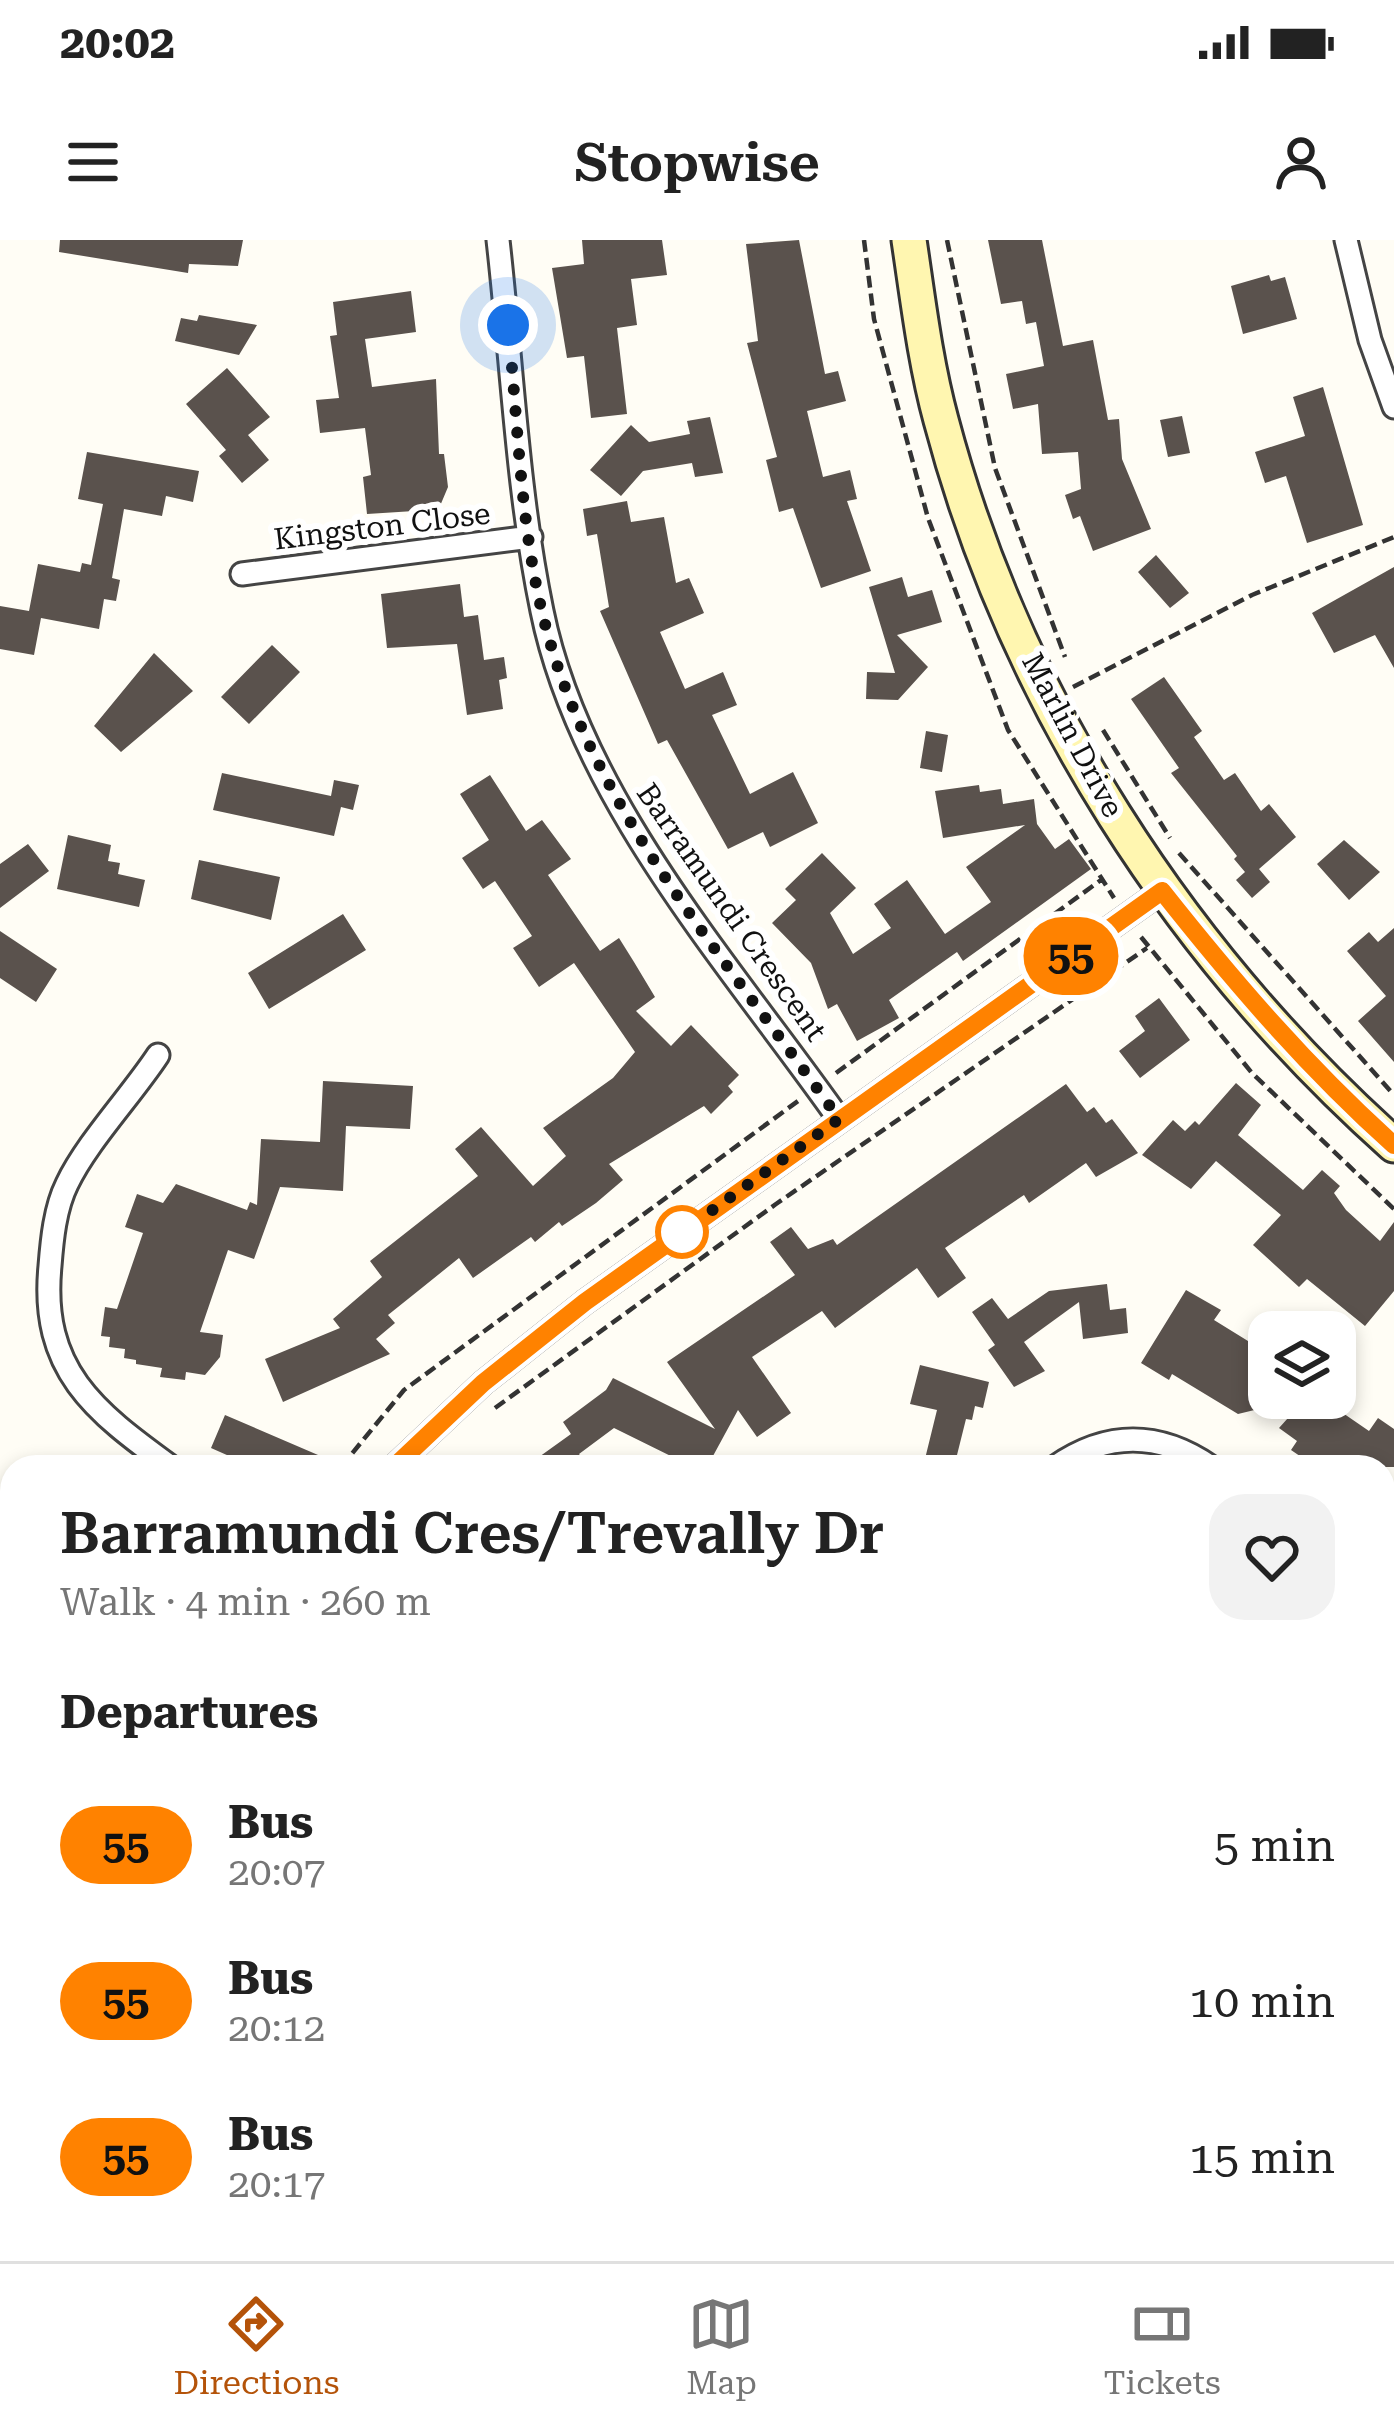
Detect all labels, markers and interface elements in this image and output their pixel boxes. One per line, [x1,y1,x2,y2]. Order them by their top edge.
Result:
text: 20:02 [60,16,175,69]
icon: menu [60,129,126,195]
icon: person [1268,129,1334,195]
text: Stopwise [574,131,820,194]
your location [478,295,538,355]
street label: Kingston Close [272,495,492,557]
street label: Marlin Drive [1015,647,1131,823]
street label: Barramundi Crescent [630,776,834,1048]
line badge: 55 [1017,917,1125,995]
text: 55 [1047,931,1095,980]
unlabelled marker [657,1207,707,1257]
map controls [1248,1311,1356,1419]
button: layers [1248,1311,1356,1419]
button: heart [1209,1494,1335,1620]
text: Barramundi Cres/Trevally Dr [60,1500,884,1567]
text: Walk · 4 min · 260 m [60,1579,431,1625]
text: Departures [60,1686,318,1739]
text: Bus [228,1796,313,1849]
text: 5 min [1214,1819,1335,1872]
text: 55 [102,1820,150,1869]
text: 20:07 [228,1849,325,1895]
text: Bus [228,1952,313,2005]
text: 10 min [1189,1975,1335,2028]
text: 55 [102,1976,150,2025]
text: 20:12 [228,2005,325,2051]
text: Bus [228,2108,313,2161]
text: 15 min [1189,2131,1335,2184]
text: 55 [102,2132,150,2181]
text: 20:17 [228,2161,325,2207]
tab: Directions [173,2291,339,2402]
tab: Map [686,2291,757,2402]
tab: Tickets [1104,2291,1221,2402]

